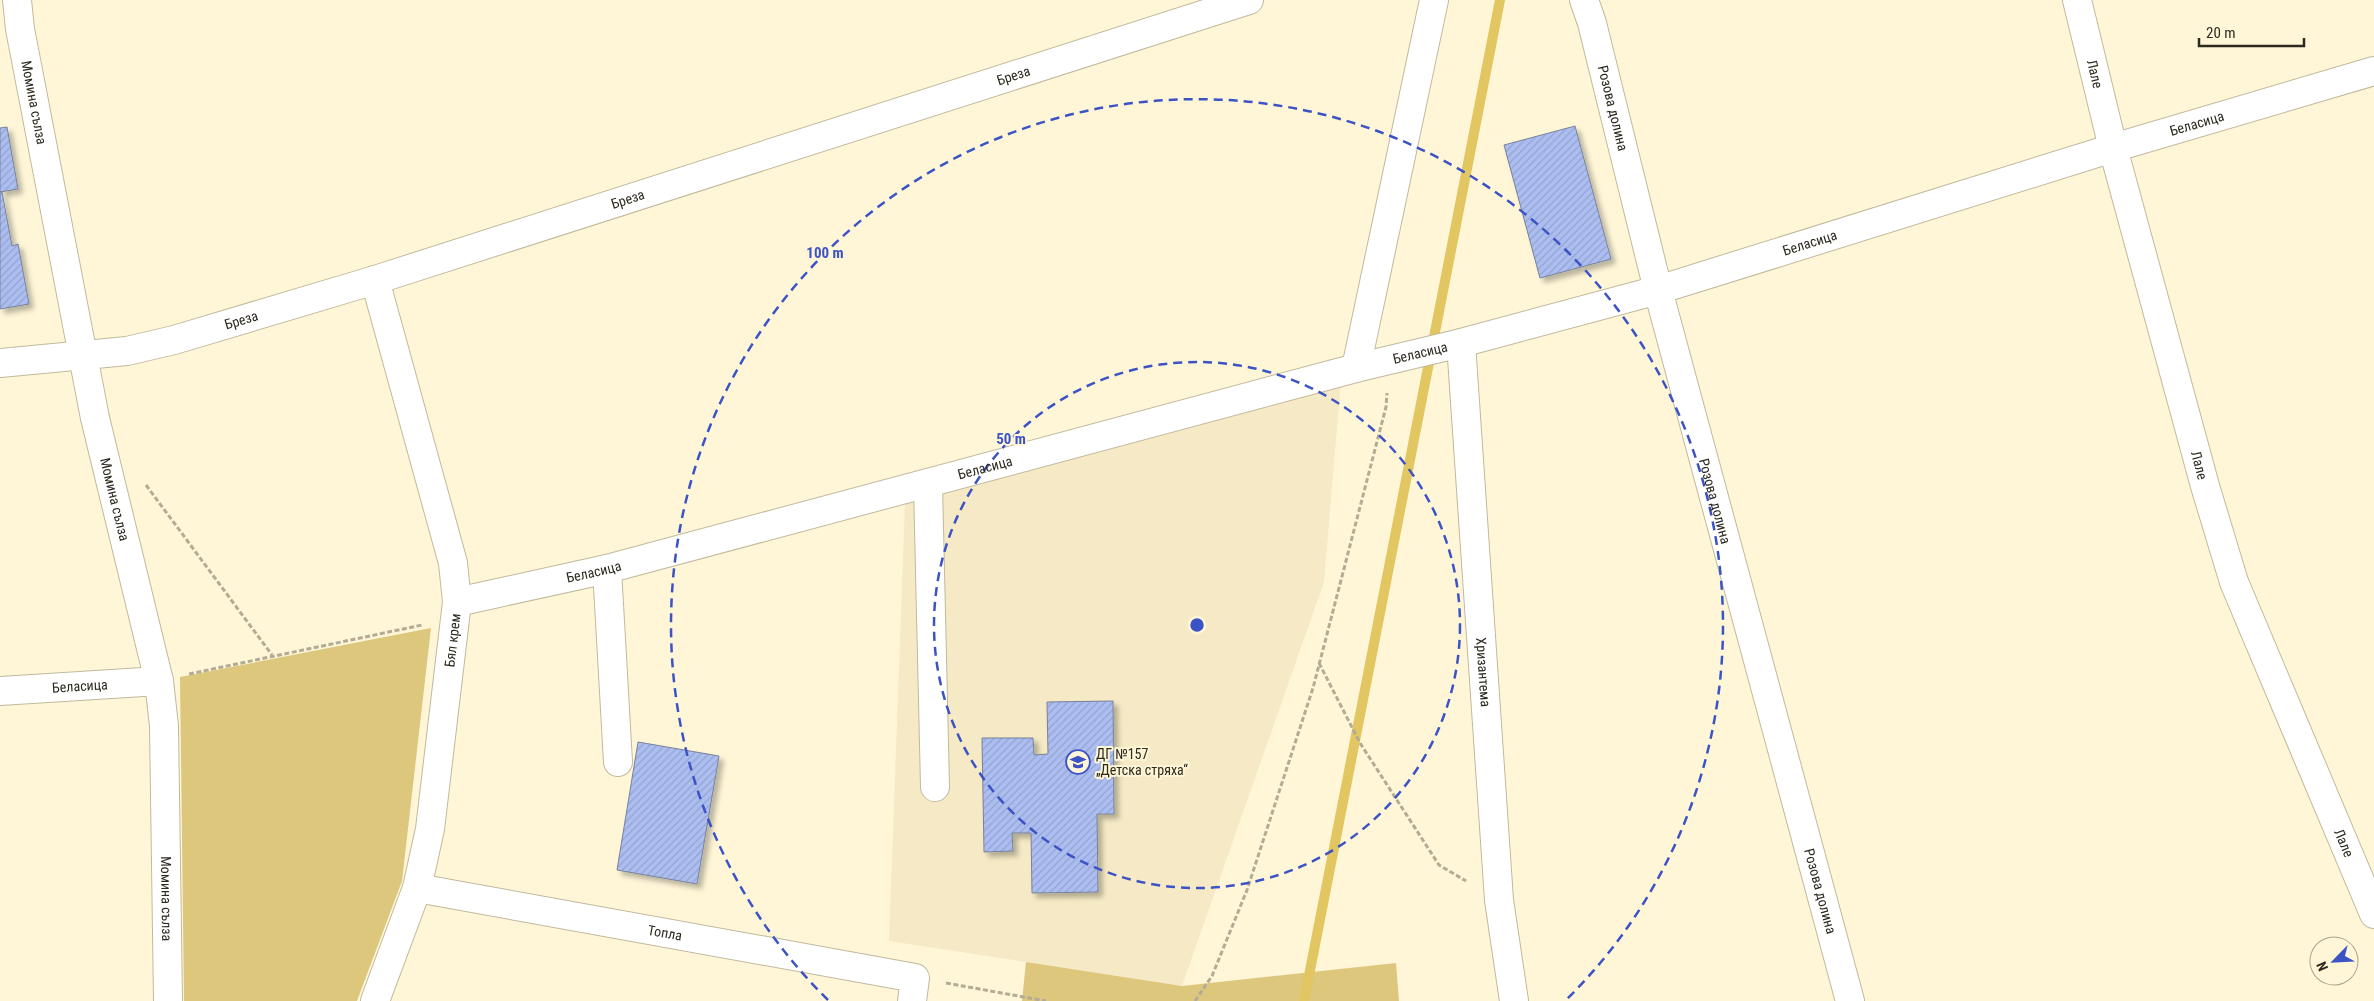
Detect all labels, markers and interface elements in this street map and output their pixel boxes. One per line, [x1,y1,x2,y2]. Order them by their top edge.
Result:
scale bar [2199,15,2304,47]
text: 20 m [2206,24,2236,42]
street label: Лале [2084,58,2106,90]
street label: Момина сълза [18,59,50,146]
street label: Бреза [995,63,1032,88]
street label: Розова долина [1595,64,1631,153]
street label: Беласица [2168,108,2226,139]
street label: Бреза [609,186,646,212]
street label: Беласица [1781,227,1839,259]
text: 100 m [806,244,844,262]
street label: Бреза [223,307,260,332]
street label: Беласица [1391,338,1449,367]
text: 50 m [996,430,1026,448]
street label: Лале [2188,449,2211,482]
street label: Беласица [956,453,1014,483]
street label: Момина сълза [97,456,133,543]
street label: Розова долина [1696,457,1734,545]
street label: Беласица [565,558,623,586]
street label: Бял крем [441,612,464,668]
centre of rings [1188,616,1206,634]
street label: Хризантема [1473,637,1494,708]
street label: Беласица [51,676,108,696]
place label: ДГ №157 „Детска стряха“ [1096,746,1188,778]
school or university icon: ДГ №157 „Детска стряха“ [1065,749,1091,775]
street label: Лале [2331,826,2357,860]
street label: Розова долина [1801,847,1839,935]
street label: Момина сълза [158,856,175,941]
street label: Топла [647,922,683,944]
north arrow [2309,936,2359,986]
text: N [2313,959,2331,973]

